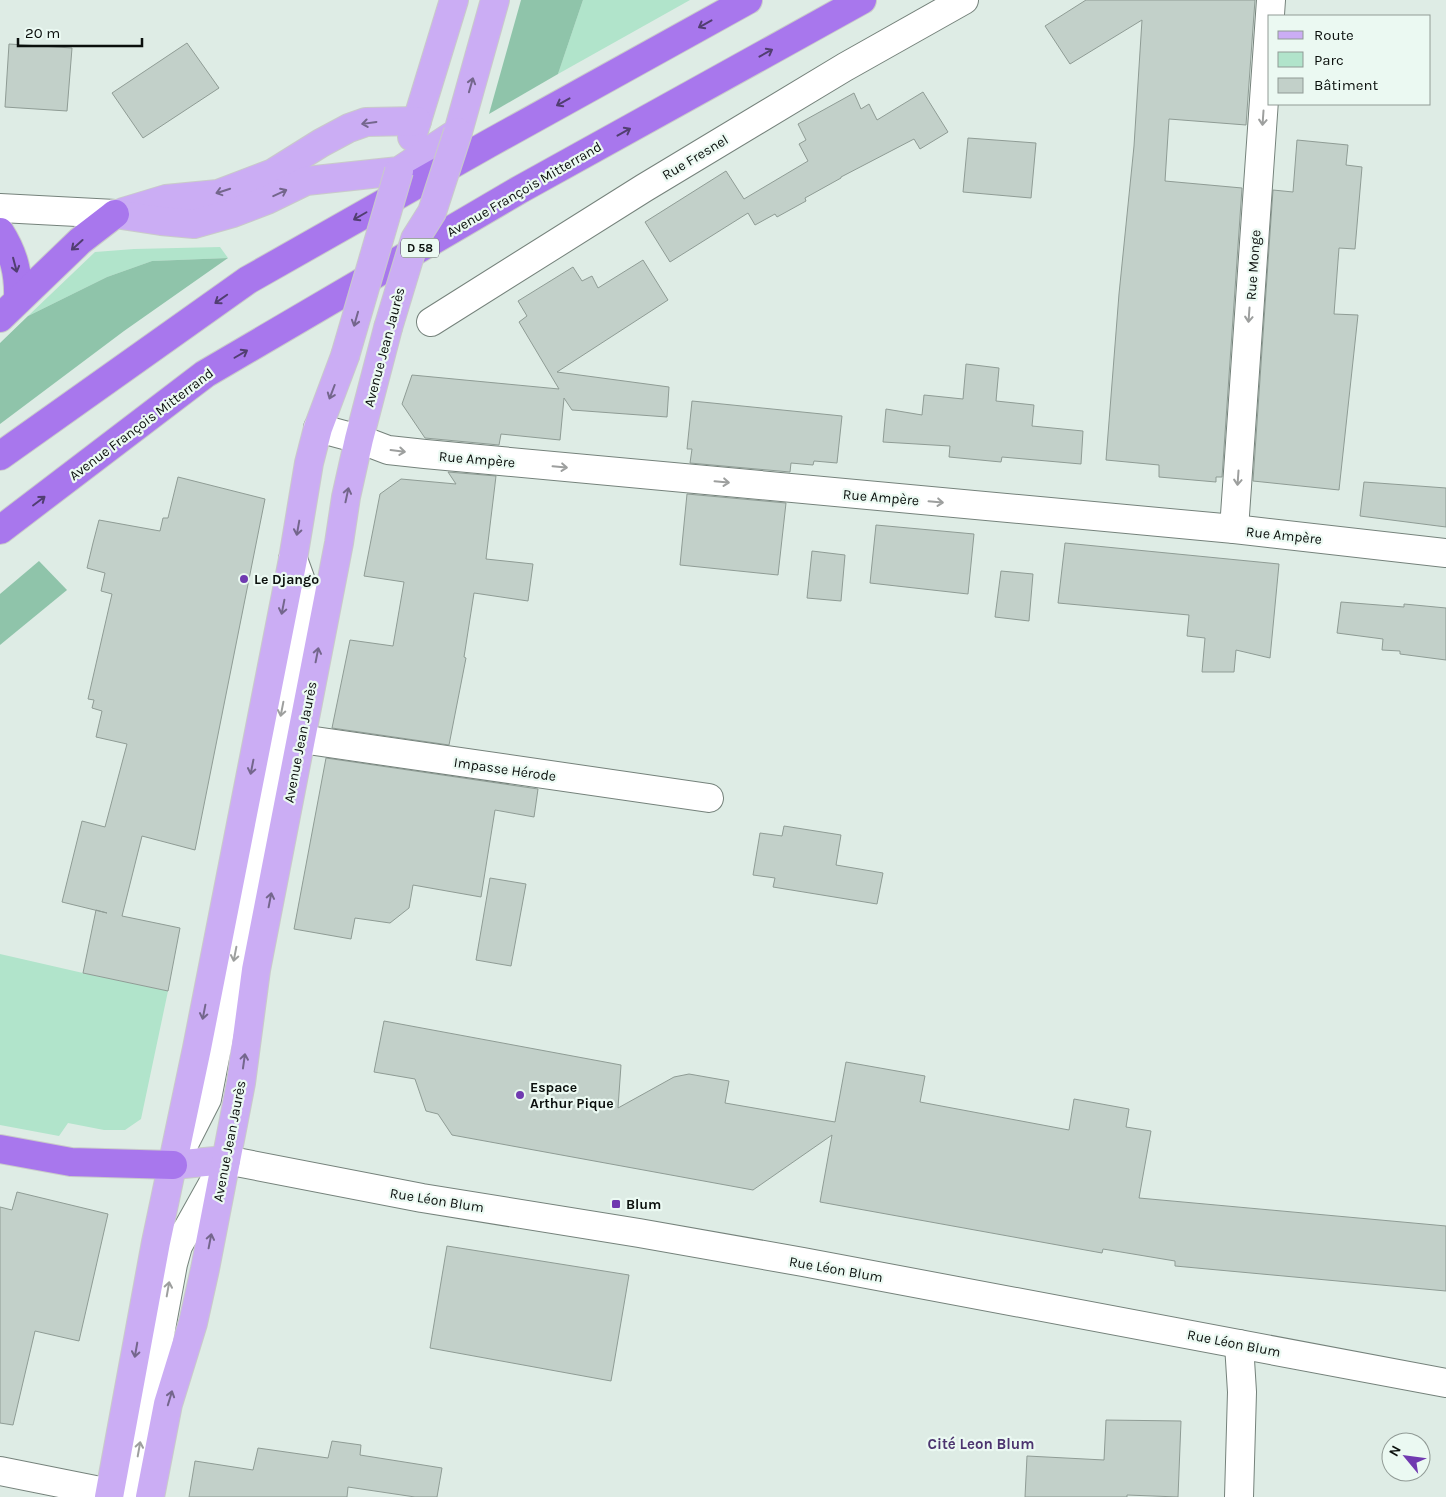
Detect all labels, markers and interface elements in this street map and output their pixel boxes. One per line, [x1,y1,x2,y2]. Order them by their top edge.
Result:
scale bar [18,15,141,47]
legend [1268,15,1431,105]
one-way arrow [699,19,713,29]
text: 20 m [25,24,60,42]
text: Route [1314,26,1354,44]
one-way arrow [758,48,772,58]
text: Parc [1314,51,1344,69]
text: Bâtiment [1314,76,1378,94]
one-way arrow [467,78,476,94]
one-way arrow [557,98,571,108]
one-way arrow [1258,110,1267,126]
one-way arrow [361,118,377,128]
one-way arrow [616,127,631,137]
street label: Rue Fresnel [659,131,731,184]
street label: Avenue François Mitterrand [444,138,605,241]
one-way arrow [215,187,231,197]
one-way arrow [272,188,287,198]
one-way arrow [353,211,368,221]
street label: Rue Monge [1243,229,1264,301]
road number: D 58 [401,238,439,258]
one-way arrow [70,239,83,250]
one-way arrow [10,256,20,272]
street label: Avenue Jean Jaurès [360,285,409,409]
one-way arrow [214,294,228,304]
one-way arrow [1244,307,1254,323]
one-way arrow [351,310,361,326]
one-way arrow [233,349,248,359]
street label: Avenue François Mitterrand [66,365,217,484]
one-way arrow [326,385,335,400]
one-way arrow [390,446,406,456]
street label: Rue Ampère [438,448,516,471]
one-way arrow [552,462,568,472]
one-way arrow [1233,469,1242,485]
one-way arrow [713,477,729,487]
street label: Rue Ampère [842,486,920,509]
one-way arrow [343,488,352,504]
one-way arrow [32,495,45,506]
one-way arrow [928,497,944,507]
one-way arrow [293,519,303,535]
street label: Rue Ampère [1245,523,1323,548]
place label: Le Django [254,571,319,588]
marker: Le Django [238,573,250,585]
one-way arrow [278,599,288,615]
one-way arrow [313,647,322,663]
street label: Avenue Jean Jaurès [280,680,321,804]
one-way arrow [277,700,287,716]
street label: Impasse Hérode [453,754,557,785]
one-way arrow [247,758,256,774]
one-way arrow [265,893,275,909]
one-way arrow [230,946,239,962]
one-way arrow [199,1004,209,1020]
one-way arrow [239,1053,249,1069]
street label: Avenue Jean Jaurès [209,1079,250,1203]
place label: Espace Arthur Pique [530,1079,614,1112]
marker: Espace Arthur Pique [514,1089,526,1101]
street label: Rue Léon Blum [389,1185,485,1216]
place label: Blum [626,1196,661,1213]
marker: Blum [610,1198,622,1210]
one-way arrow [206,1233,216,1249]
street label: Rue Léon Blum [788,1253,884,1286]
one-way arrow [164,1282,174,1298]
street label: Rue Léon Blum [1186,1326,1282,1361]
one-way arrow [131,1342,141,1358]
one-way arrow [165,1390,175,1406]
north arrow [1381,1432,1431,1482]
district label: Cité Leon Blum [927,1435,1035,1453]
one-way arrow [134,1441,144,1457]
text: N [1385,1442,1405,1459]

